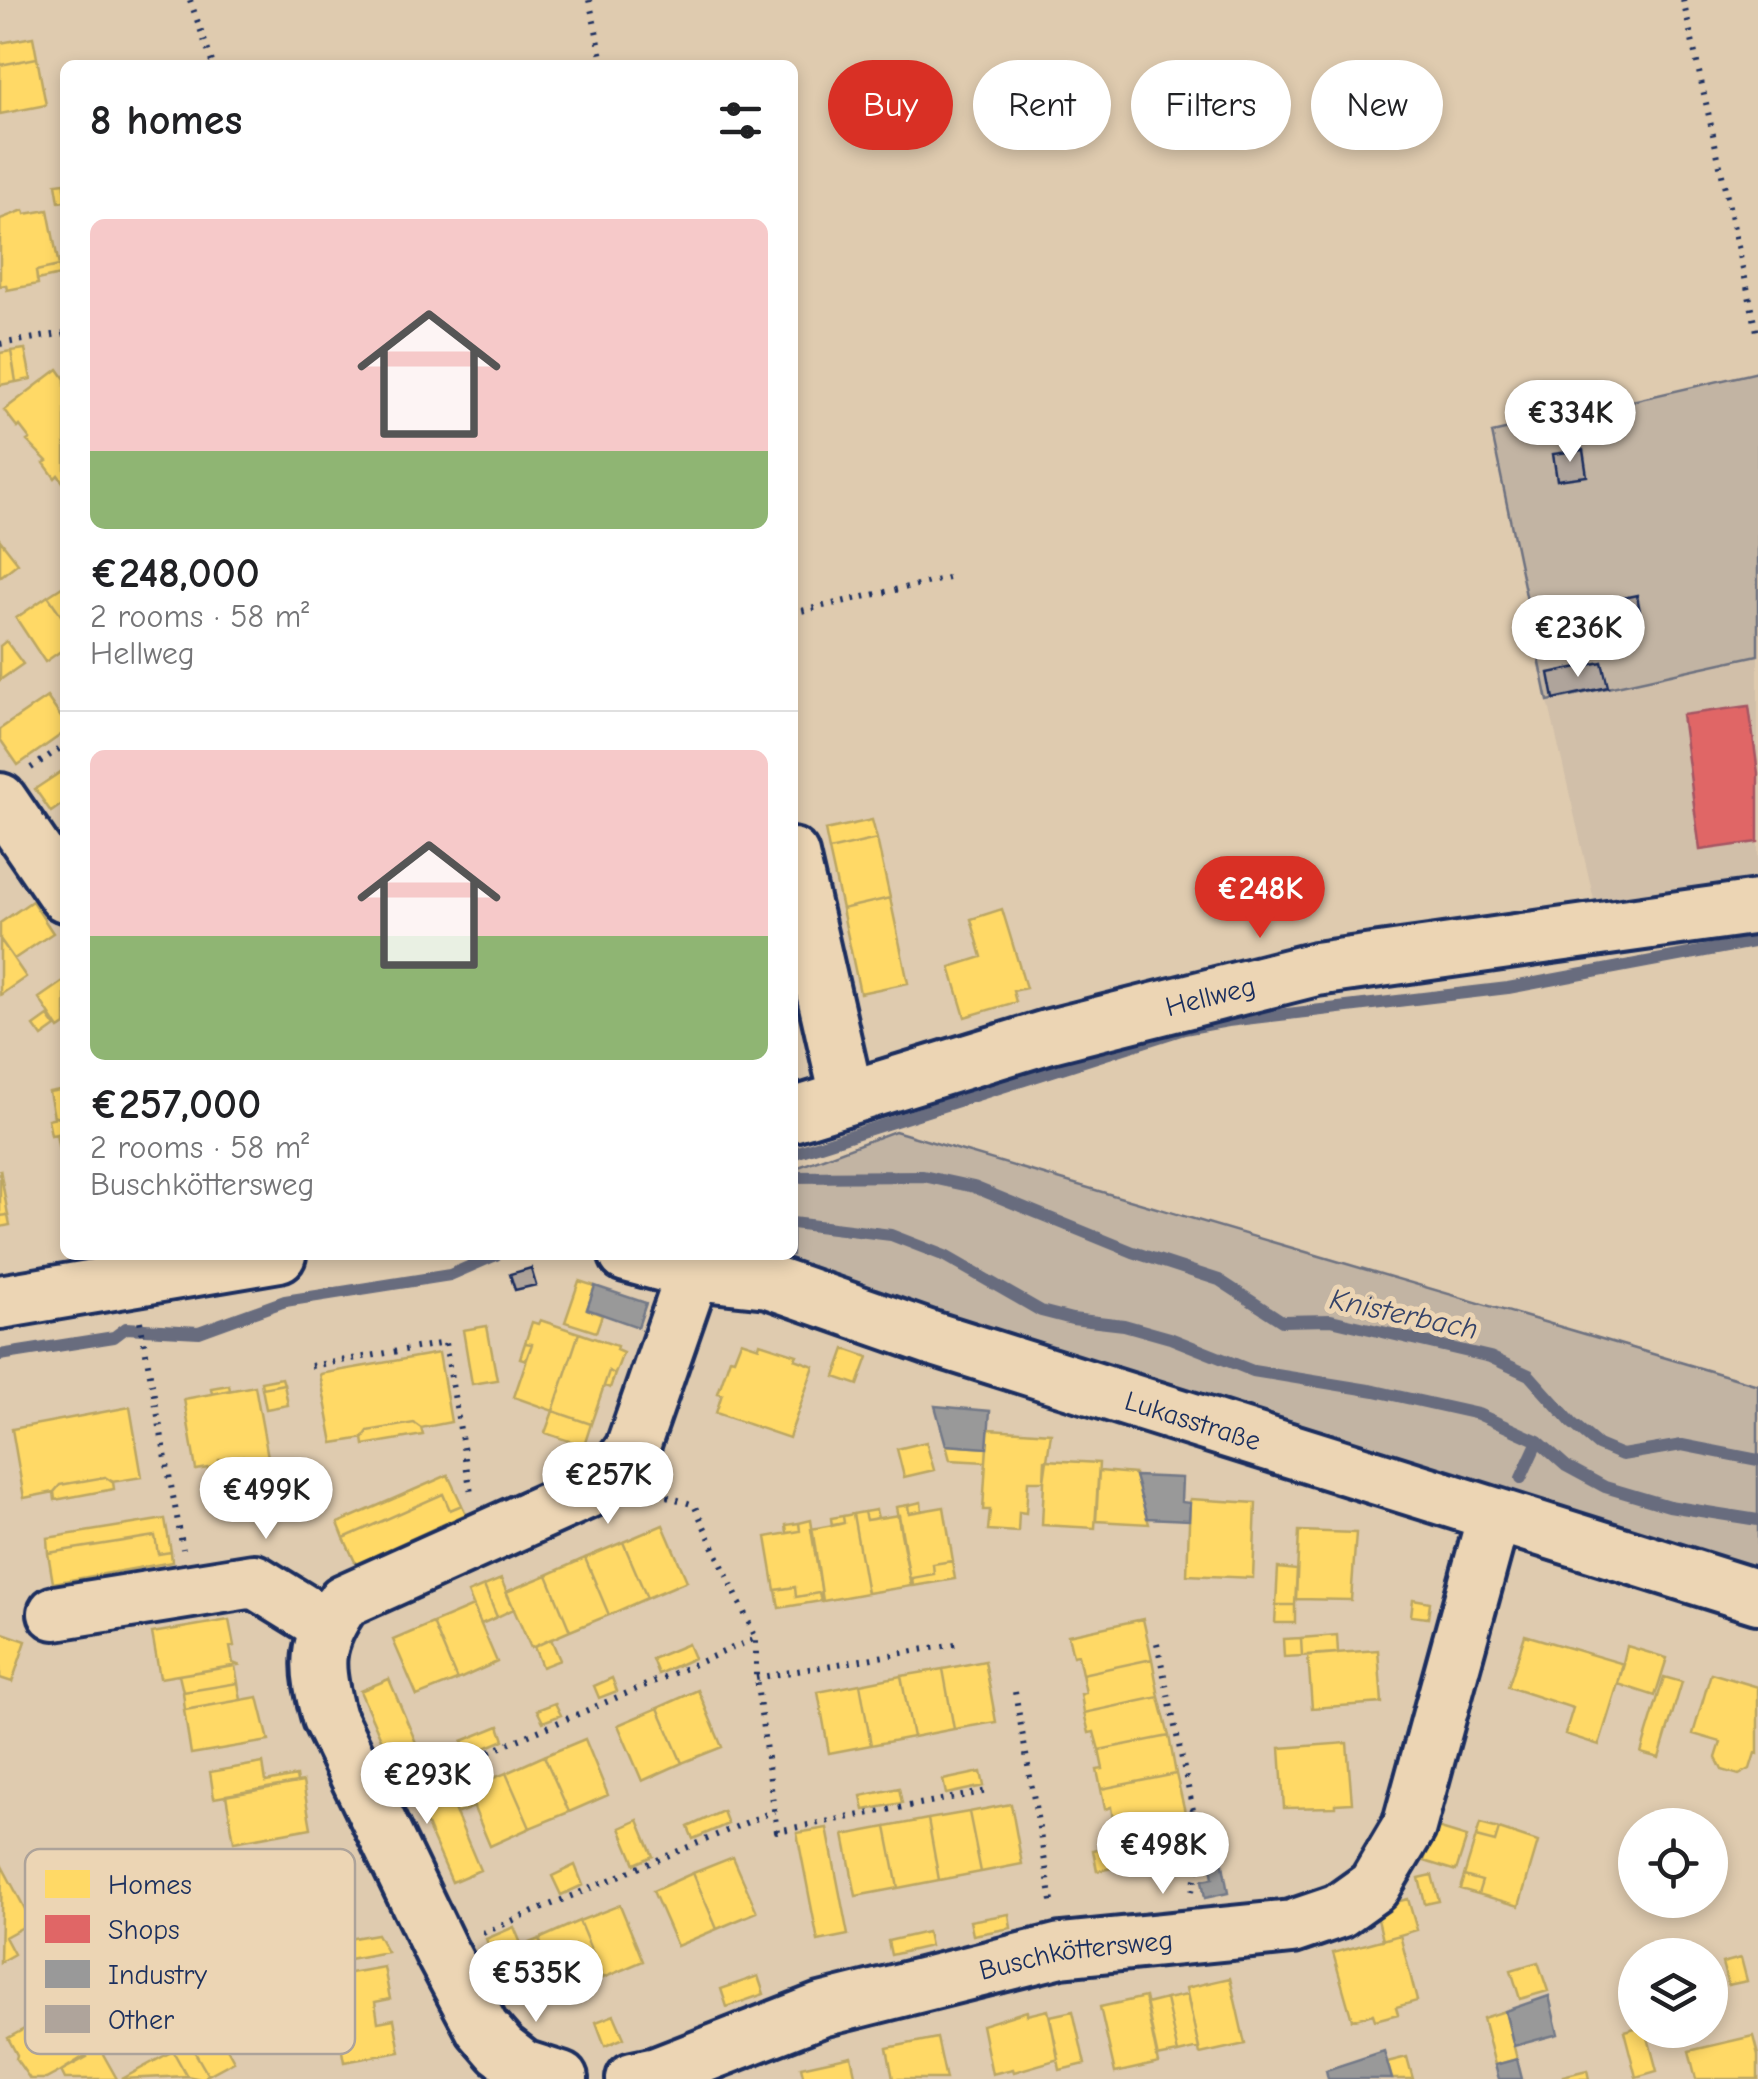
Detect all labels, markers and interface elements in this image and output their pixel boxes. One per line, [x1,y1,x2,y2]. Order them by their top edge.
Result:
chip: Buy [828,60,953,150]
chip: Rent [973,60,1111,150]
chip: Filters [1131,60,1291,150]
chip: New [1311,60,1443,150]
icon: filters [713,93,768,148]
text: 8 homes [90,96,242,145]
icon: home [339,284,519,464]
pin: €334K [1500,380,1640,465]
text: €334K [1527,394,1613,431]
text: €248,000 [90,549,260,598]
pin: €236K [1508,595,1648,680]
text: 2 rooms · 58 m² [90,598,309,635]
text: €236K [1534,609,1622,646]
text: Hellweg [90,635,195,672]
icon: home [339,815,519,995]
pin: €248K [1190,856,1330,941]
text: €248K [1217,870,1303,907]
street label: Hellweg [1162,970,1259,1023]
text: €257,000 [90,1080,261,1129]
text: 2 rooms · 58 m² [90,1129,309,1166]
text: Buschköttersweg [90,1166,314,1203]
water label: Knisterbach [1327,1282,1481,1347]
street label: Lukasstraße [1121,1385,1265,1457]
pin: €257K [538,1442,678,1527]
text: €257K [564,1456,652,1493]
pin: €499K [196,1457,336,1542]
text: €499K [222,1471,310,1508]
pin: €293K [357,1742,497,1827]
text: €293K [383,1756,471,1793]
map controls [1618,1808,1728,2048]
button: locate [1618,1808,1728,1918]
pin: €498K [1093,1812,1233,1897]
text: €498K [1119,1826,1207,1863]
legend [25,1849,355,2054]
text: Homes [108,1869,192,1901]
text: Shops [108,1914,180,1946]
street label: Buschköttersweg [976,1924,1174,1987]
button: layers [1618,1938,1728,2048]
pin: €535K [466,1940,606,2025]
text: €535K [491,1954,581,1991]
text: Industry [108,1959,207,1991]
text: Other [108,2004,174,2036]

